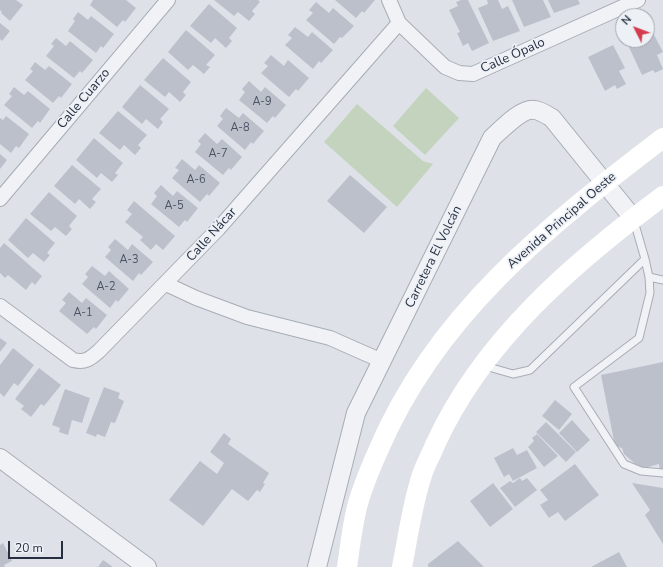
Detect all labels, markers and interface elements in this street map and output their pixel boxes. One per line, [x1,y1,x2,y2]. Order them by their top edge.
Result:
north arrow [615,8,655,48]
text: N [618,12,635,28]
street label: Calle Ópalo [478,35,548,77]
street label: Calle Cuarzo [54,66,114,132]
house number: A-9 [252,95,272,109]
house number: A-8 [230,121,250,135]
house number: A-7 [208,147,228,161]
street label: Avenida Principal Oeste [504,169,620,273]
house number: A-6 [186,173,206,187]
house number: A-5 [164,199,184,213]
street label: Carretera El Volcán [402,203,466,311]
street label: Calle Nácar [184,205,240,265]
house number: A-3 [119,253,139,267]
house number: A-2 [96,280,116,294]
house number: A-1 [73,306,93,320]
scale bar [10,533,65,559]
text: 20 m [15,540,43,556]

